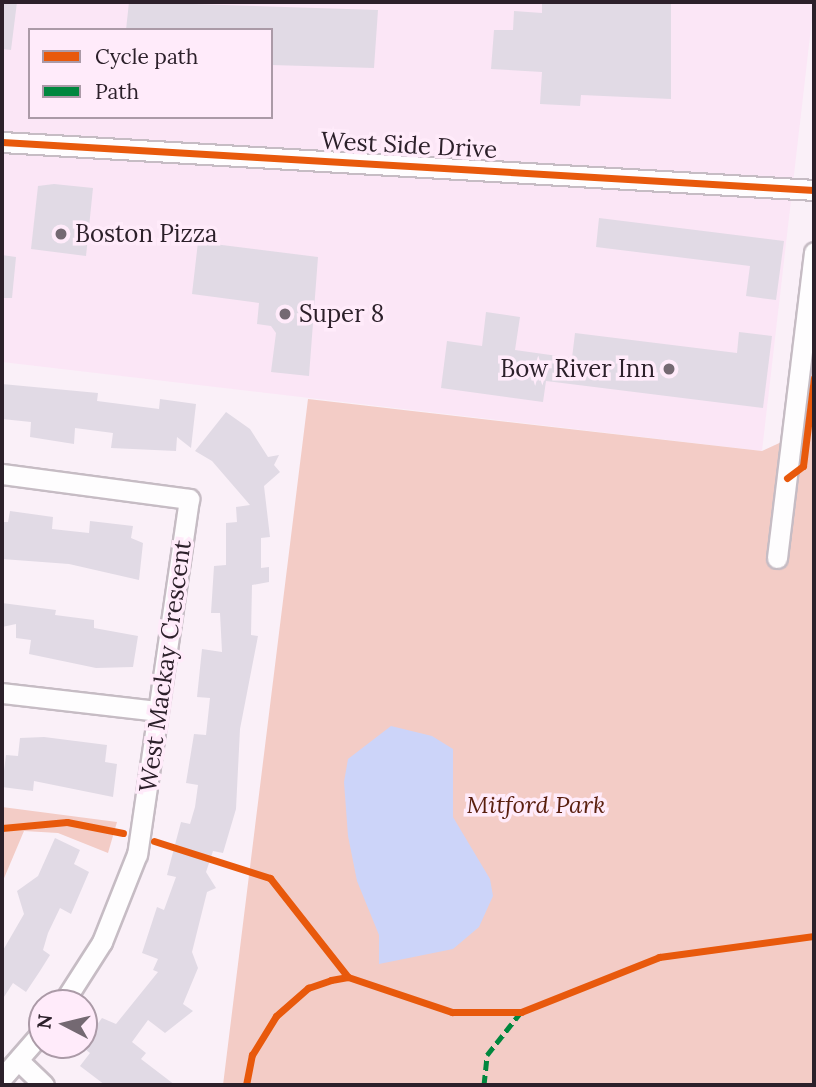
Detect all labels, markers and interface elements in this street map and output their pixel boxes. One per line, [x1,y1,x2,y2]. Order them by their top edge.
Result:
legend [28,28,273,119]
text: Cycle path [95,43,198,70]
text: Path [95,78,139,105]
street label: West Side Drive [320,126,498,164]
place label: Boston Pizza [75,220,217,248]
marker: Boston Pizza [53,226,69,242]
place label: Super 8 [299,300,384,328]
marker: Super 8 [277,306,293,322]
place label: Bow River Inn [500,355,655,383]
marker: Bow River Inn [661,361,677,377]
street label: West Mackay Crescent [133,538,197,794]
park label: Mitford Park [467,791,605,819]
north arrow [28,989,98,1059]
text: N [31,1013,57,1030]

